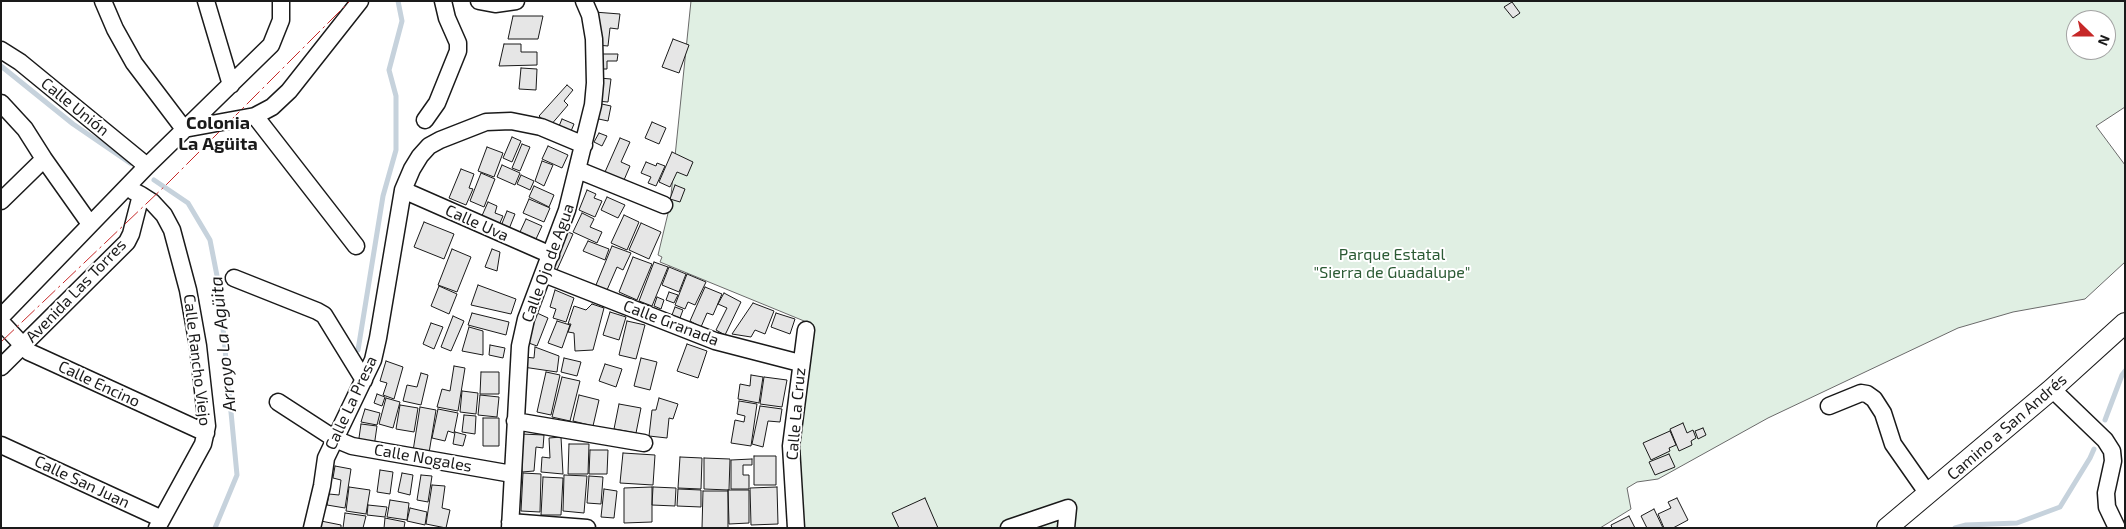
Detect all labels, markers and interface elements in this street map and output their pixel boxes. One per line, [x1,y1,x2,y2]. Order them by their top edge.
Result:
north arrow [2066,10,2116,60]
text: N [2095,33,2114,48]
street label: Calle Unión [37,74,113,140]
district label: Colonia La Agüita [178,112,258,154]
street label: Calle Uva [442,201,512,245]
street label: Calle Ojo de Agua [518,201,578,325]
street label: Avenida Las Torres [22,235,130,347]
park label: Parque Estatal "Sierra de Guadalupe" [1314,245,1470,283]
water label: Arroyo La Agüita [205,275,241,413]
street label: Calle Rancho Viejo [179,293,215,427]
street label: Calle Granada [620,296,722,350]
street label: Calle La Presa [321,353,381,453]
street label: Calle Encino [55,357,143,411]
street label: Calle La Cruz [782,367,810,461]
street label: Camino a San Andrés [1943,370,2071,484]
street label: Calle Nogales [373,440,473,476]
street label: Calle San Juan [31,452,133,512]

